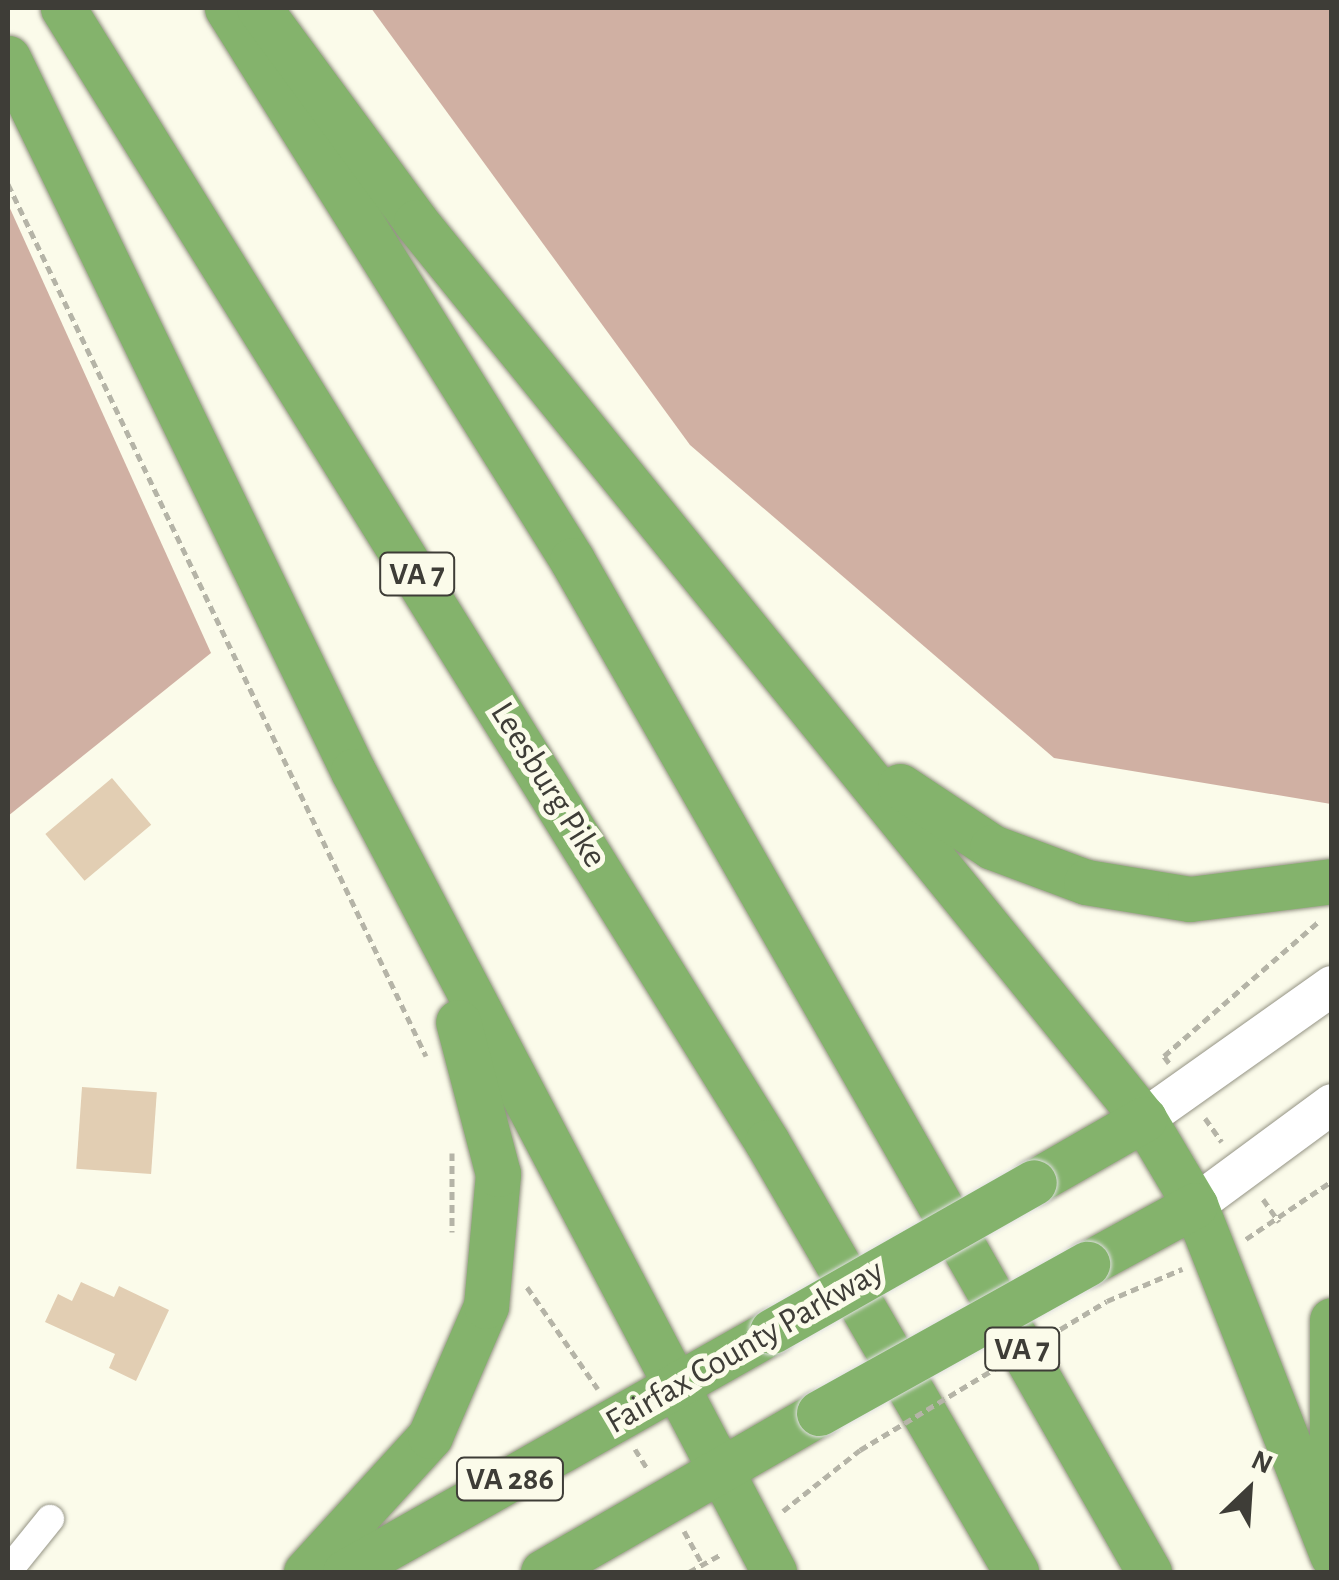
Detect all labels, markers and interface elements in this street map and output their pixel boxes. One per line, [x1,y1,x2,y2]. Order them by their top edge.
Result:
road number: VA 7 [377,547,457,601]
street label: Leesburg Pike [481,695,615,875]
street label: Fairfax County Parkway [599,1250,891,1444]
road number: VA 7 [982,1322,1062,1376]
north arrow [1199,1440,1299,1540]
text: N [1247,1446,1276,1480]
road number: VA 286 [455,1452,565,1506]

